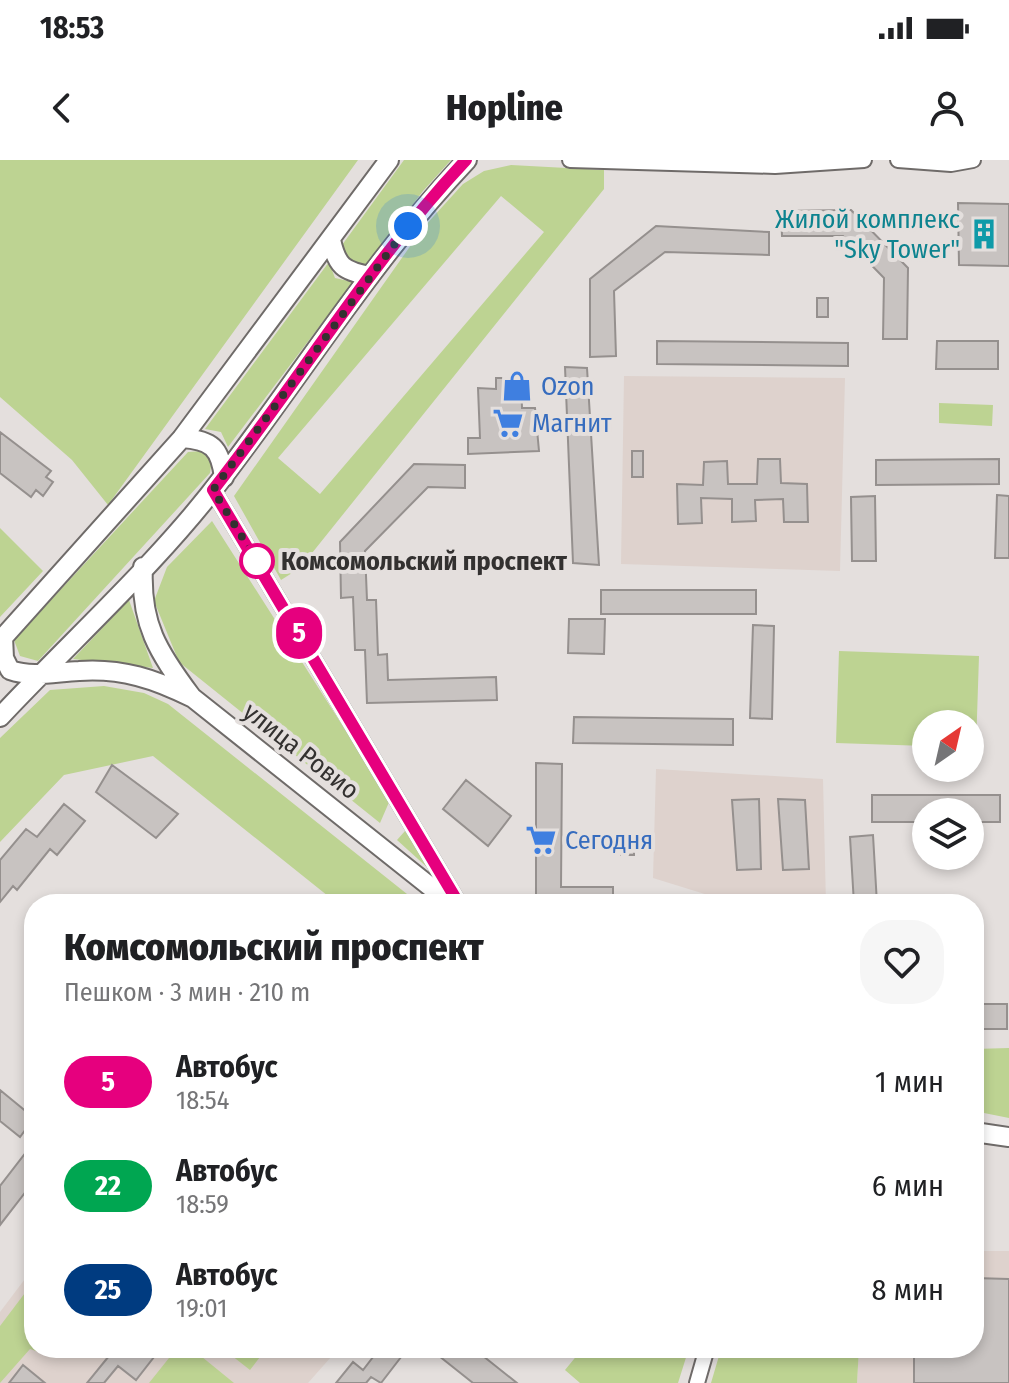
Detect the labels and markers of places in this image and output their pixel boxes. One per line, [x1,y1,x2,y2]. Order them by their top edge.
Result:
place label: Жилой комплекс "Sky Tower" [775,204,960,265]
building icon: Жилой комплекс "Sky Tower" [967,217,1001,251]
shop icon: Ozon [500,369,534,403]
place label: Ozon [541,371,595,402]
supermarket icon: Магнит [491,406,525,440]
place label: Магнит [532,408,612,439]
marker: Комсомольский проспект [240,544,274,578]
place label: Комсомольский проспект [281,546,568,577]
supermarket icon: Сегодня [524,823,558,857]
place label: Сегодня [565,825,653,856]

